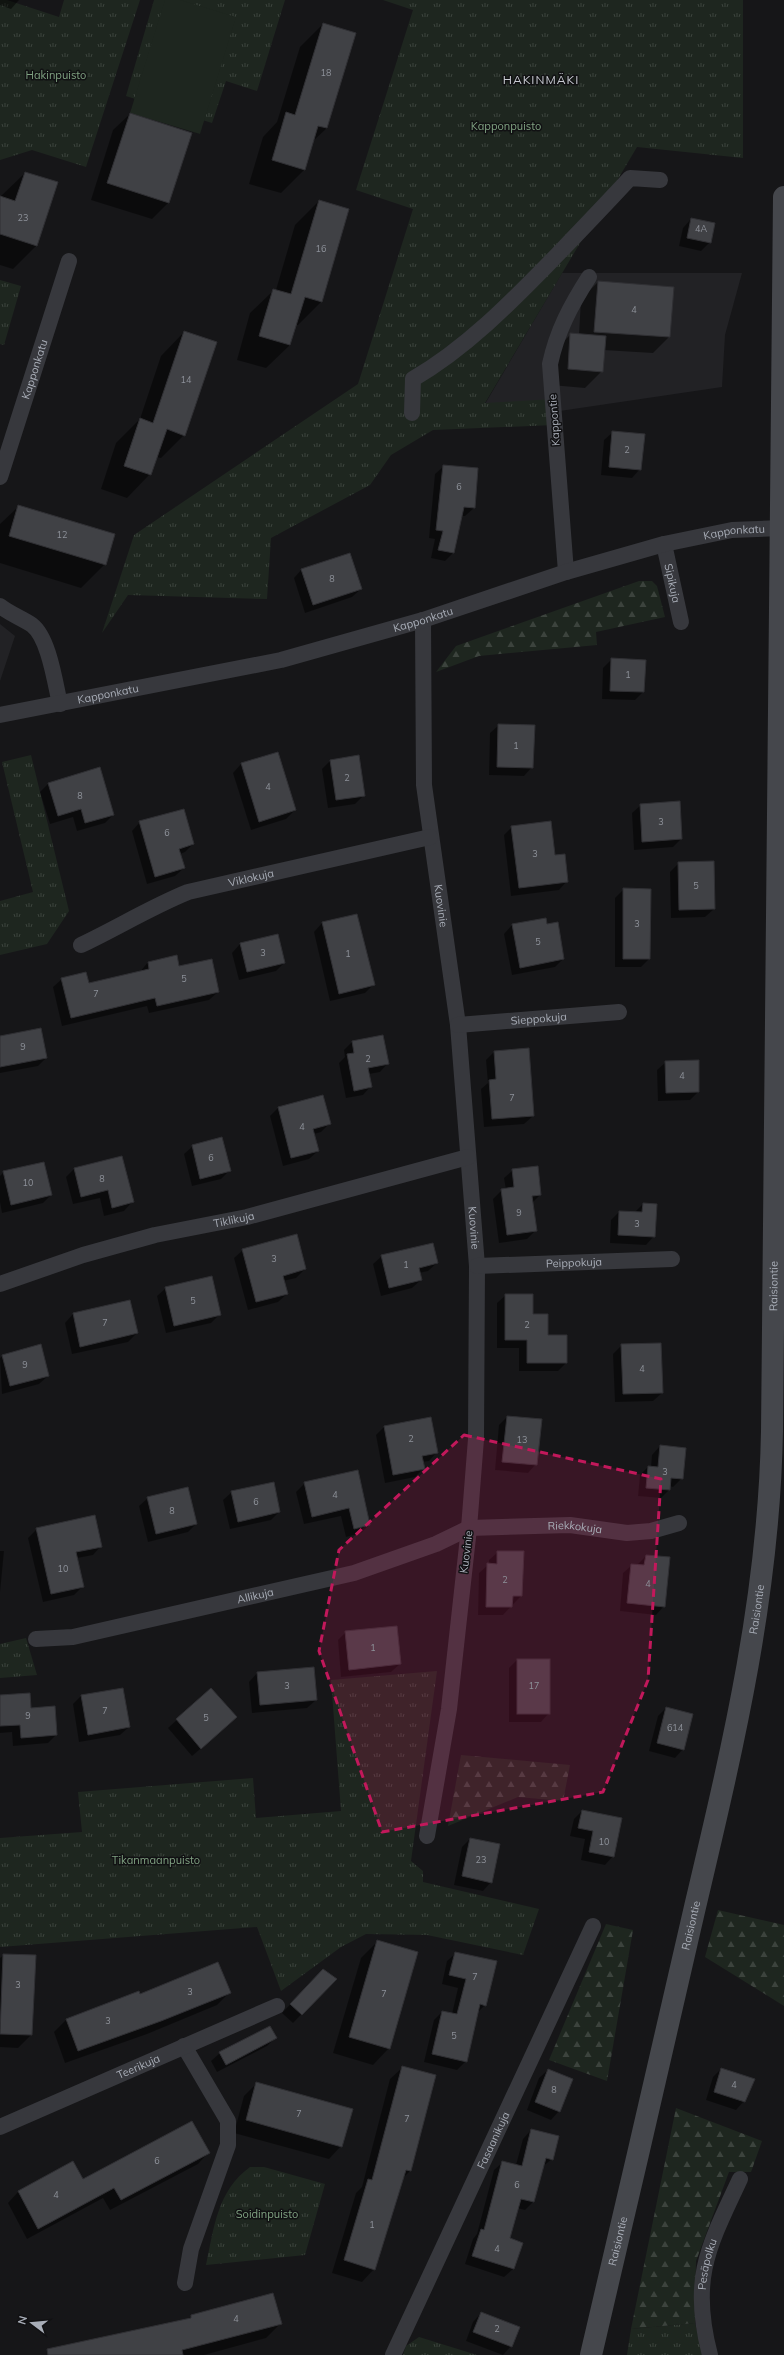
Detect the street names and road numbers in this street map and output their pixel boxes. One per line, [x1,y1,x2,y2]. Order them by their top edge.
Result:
street label: Kapponkatu [18,338,50,401]
street label: Kappontie [545,394,563,446]
street label: Kapponkatu [702,522,765,543]
street label: Sipikuja [661,562,684,604]
street label: Kapponkatu [391,603,455,635]
street label: Kapponkatu [76,681,140,707]
street label: Viklokuja [227,866,275,890]
street label: Kuovinie [431,884,451,928]
street label: Sieppokuja [510,1009,567,1028]
street label: Kuovinie [465,1206,483,1250]
street label: Tiklikuja [212,1208,256,1230]
street label: Peippokuja [546,1255,602,1271]
street label: Raisiontie [766,1261,781,1311]
street label: Riekkokuja [547,1518,603,1536]
street label: Kuovinie [456,1530,476,1574]
street label: Raisiontie [746,1584,767,1635]
street label: Allikuja [236,1585,275,1606]
street label: Raisiontie [678,1899,703,1951]
street label: Teerikuja [115,2051,162,2082]
street label: Fasaanikuja [474,2109,513,2171]
street label: Raisiontie [605,2215,630,2267]
street label: Pesäpolku [695,2237,720,2290]

